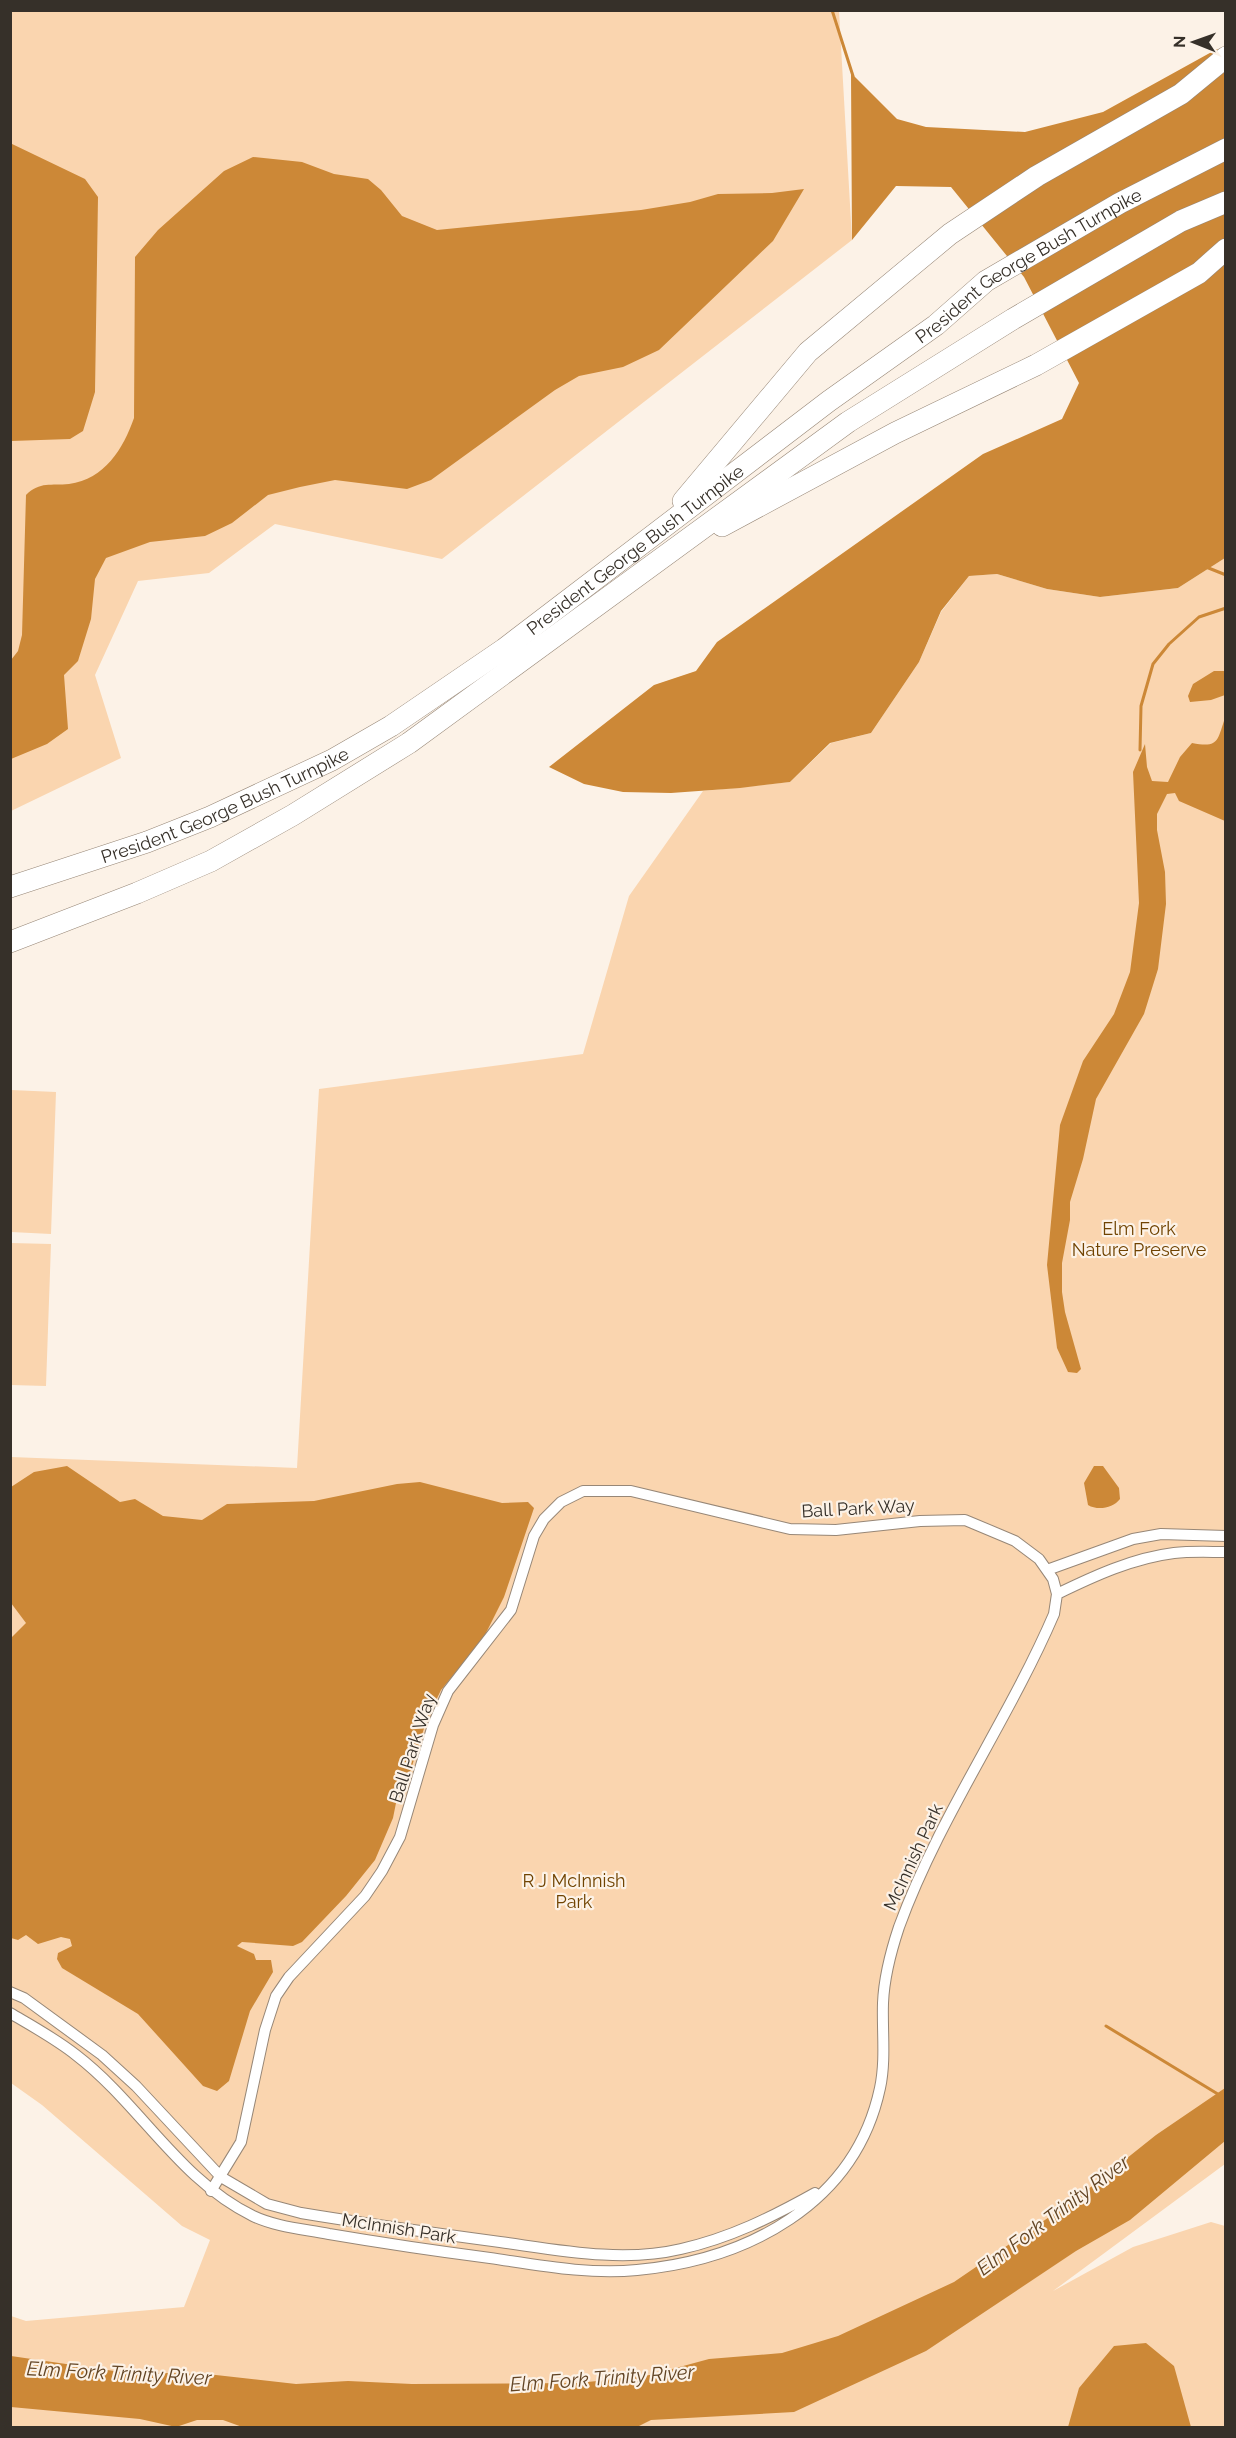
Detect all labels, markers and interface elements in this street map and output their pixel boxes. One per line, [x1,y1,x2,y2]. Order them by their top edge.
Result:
north arrow [1164,12,1224,72]
text: N [1170,35,1189,48]
street label: President George Bush Turnpike [911,183,1145,347]
street label: President George Bush Turnpike [522,459,748,639]
street label: President George Bush Turnpike [98,742,352,867]
park label: Elm Fork Nature Preserve [1072,1218,1207,1260]
street label: Ball Park Way [801,1495,915,1521]
street label: Ball Park Way [384,1691,440,1805]
street label: McInnish Park [879,1800,947,1914]
park label: R J McInnish Park [522,1870,626,1912]
water label: Elm Fork Trinity River [972,2149,1135,2280]
street label: McInnish Park [340,2209,458,2247]
water label: Elm Fork Trinity River [26,2356,213,2390]
water label: Elm Fork Trinity River [509,2359,696,2396]

